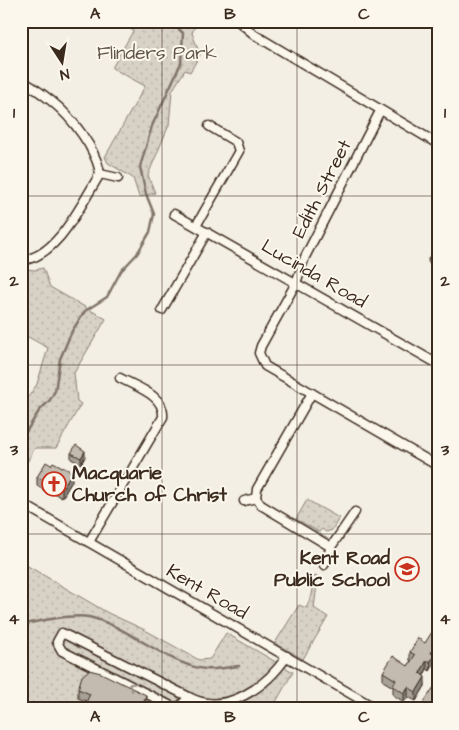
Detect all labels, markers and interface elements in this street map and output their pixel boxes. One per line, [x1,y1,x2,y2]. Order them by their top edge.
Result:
text: A [90,3,101,25]
text: B [224,3,236,25]
text: C [358,3,370,25]
north arrow [38,38,88,88]
park label: Flinders Park [97,40,217,67]
text: N [58,63,71,84]
text: 1 [13,102,16,124]
text: 1 [444,102,447,124]
street label: Edith Street [286,135,359,243]
street label: Lucinda Road [256,233,372,315]
text: 2 [8,270,19,292]
text: 2 [439,270,450,292]
text: 3 [9,439,19,461]
text: 3 [440,439,450,461]
place label: Macquarie Church of Christ [72,460,227,509]
church icon: Macquarie Church of Christ [41,471,67,497]
place label: Kent Road Public School [274,545,390,594]
school or university icon: Kent Road Public School [394,556,420,582]
street label: Kent Road [161,558,253,626]
text: 4 [9,608,20,630]
text: 4 [440,608,451,630]
one-way arrow [128,682,137,692]
text: A [90,706,101,728]
text: B [224,706,236,728]
text: C [358,706,370,728]

